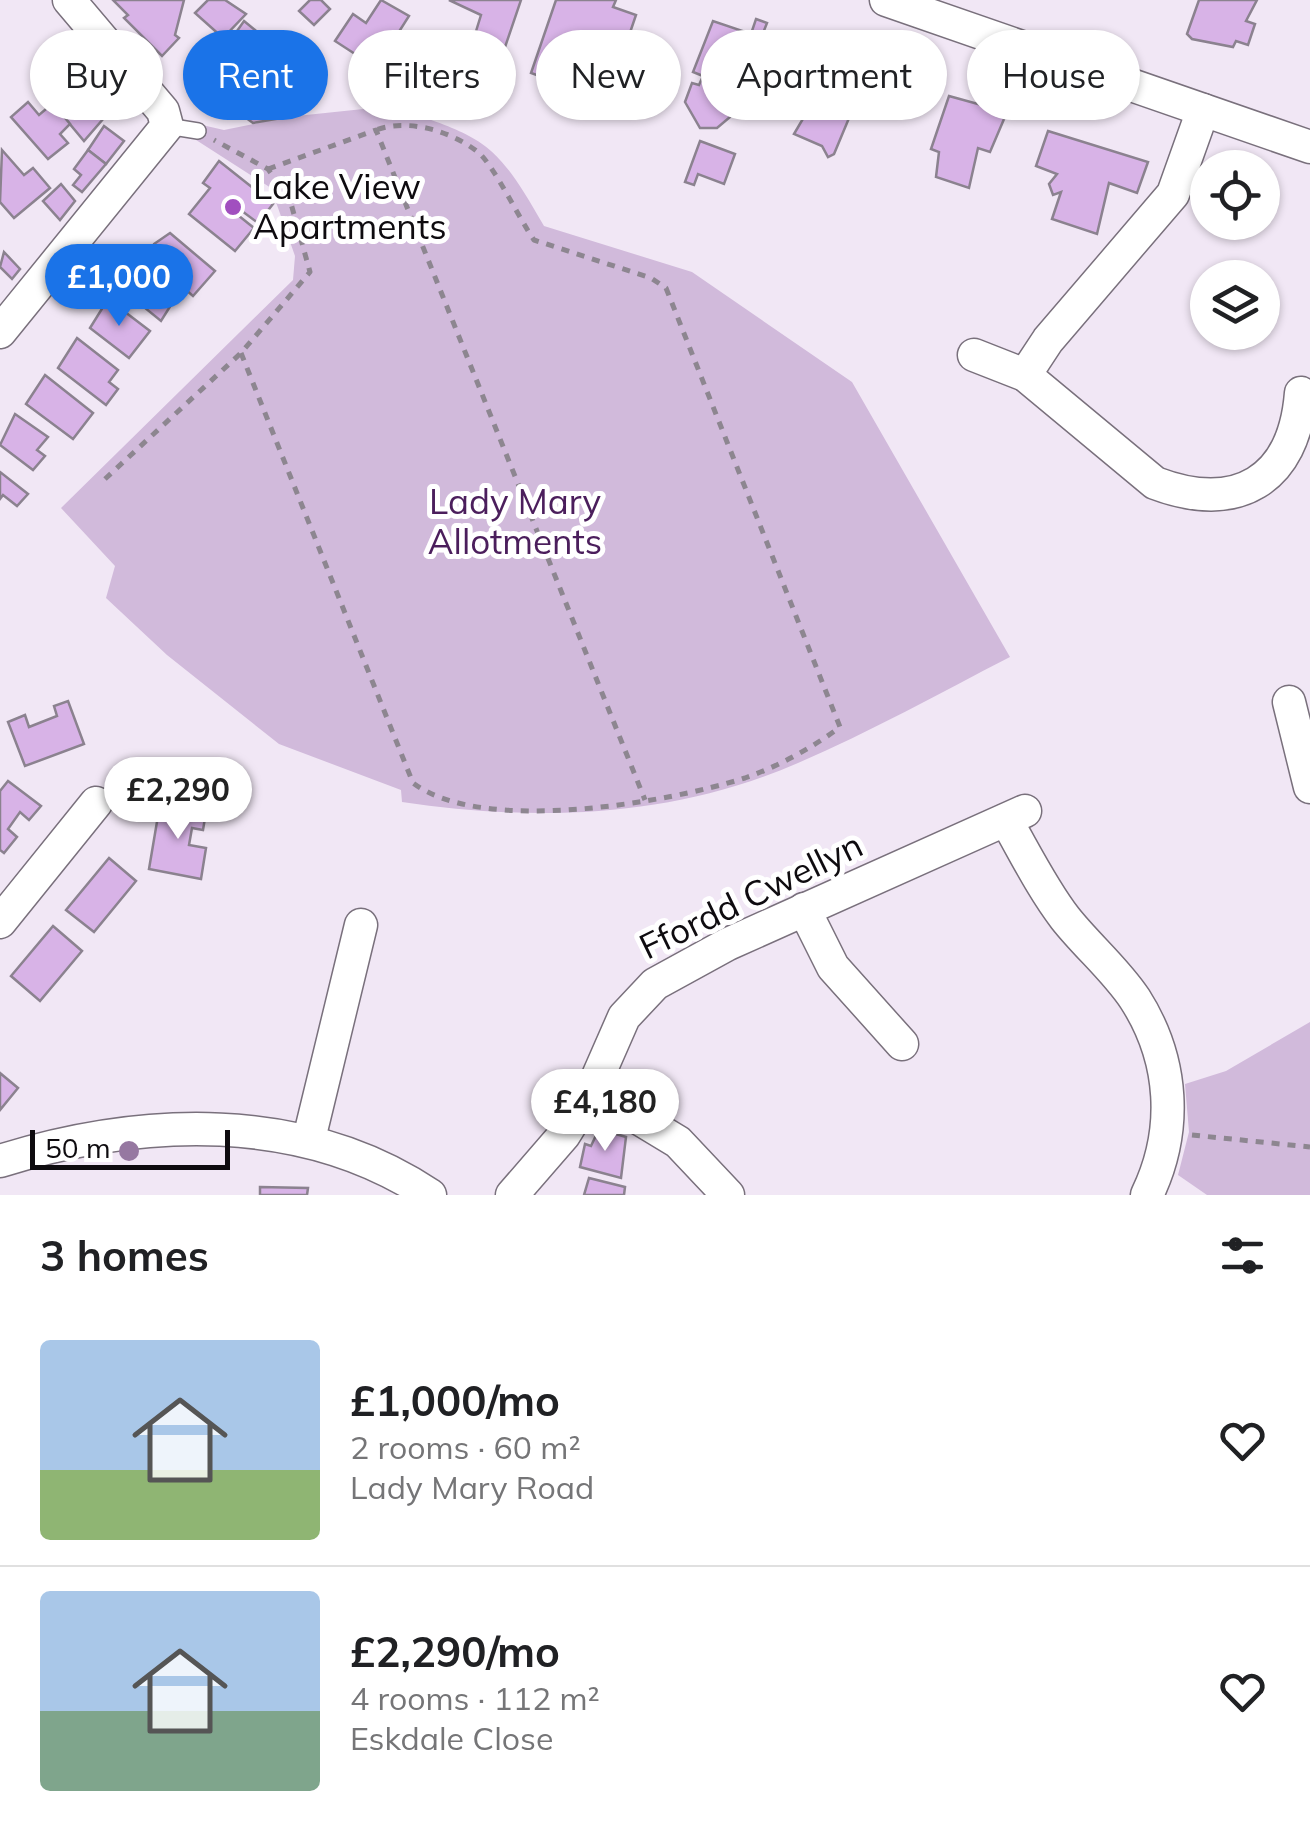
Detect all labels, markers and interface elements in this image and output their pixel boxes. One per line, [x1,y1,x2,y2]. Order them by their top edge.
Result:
chip: Buy [30,30,163,120]
chip: Rent [183,30,328,120]
chip: Filters [348,30,516,120]
chip: New [536,30,681,120]
chip: Apartment [701,30,947,120]
chip: House [967,30,1140,120]
map controls [1190,150,1280,350]
button: locate [1190,150,1280,240]
place label: Lake View Apartments [253,164,447,248]
marker: Lake View Apartments [222,196,244,218]
pin: £1,000 [38,244,200,329]
text: £1,000 [67,256,171,296]
button: layers [1190,260,1280,350]
park label: Lady Mary Allotments [428,479,602,563]
pin: £2,290 [97,757,259,842]
text: £2,290 [126,769,230,809]
street label: Ffordd Cwellyn [632,822,869,968]
pin: £4,180 [524,1069,686,1154]
text: £4,180 [553,1081,657,1121]
scale bar [30,1125,230,1170]
text: 50 m [45,1130,111,1165]
icon: filters [1215,1228,1270,1283]
text: 3 homes [40,1229,209,1282]
text: £1,000/mo [350,1374,560,1427]
icon: home [120,1380,240,1500]
icon: heart [1215,1413,1270,1468]
text: 2 rooms · 60 m² [350,1427,581,1467]
text: Lady Mary Road [350,1467,594,1507]
text: £2,290/mo [350,1625,560,1678]
icon: home [120,1631,240,1751]
icon: heart [1215,1664,1270,1719]
text: 4 rooms · 112 m² [350,1678,600,1718]
text: Eskdale Close [350,1718,553,1758]

